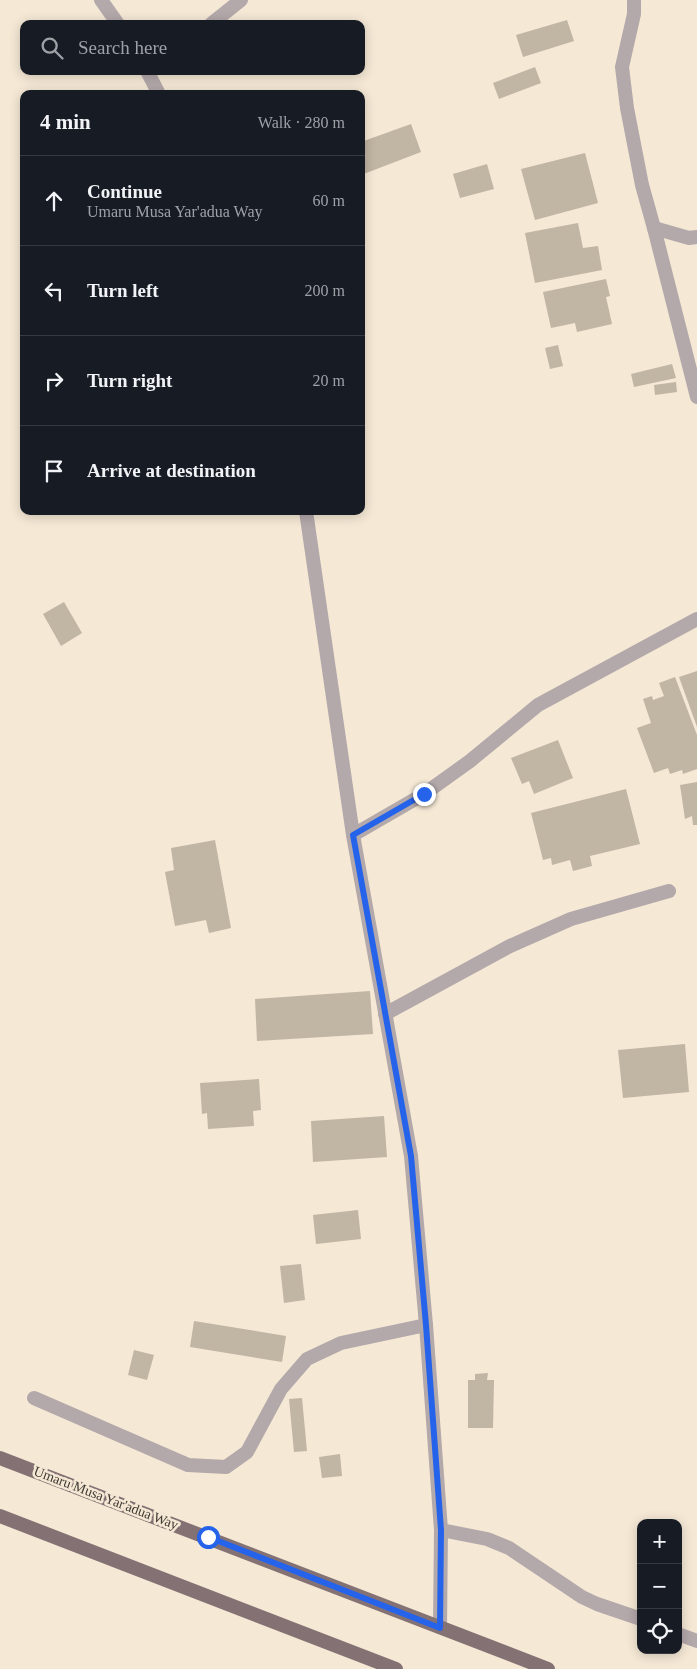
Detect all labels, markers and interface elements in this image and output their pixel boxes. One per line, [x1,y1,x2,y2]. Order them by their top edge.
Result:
search box [20,20,365,75]
icon: search [38,34,66,62]
text: Search here [78,37,167,58]
text: 4 min [40,110,91,134]
text: Walk · 280 m [258,114,345,131]
text: Continue [87,181,162,202]
icon: ahead [40,187,68,215]
text: 60 m [313,192,345,209]
text: Umaru Musa Yar'adua Way [87,203,263,220]
icon: left [40,277,68,305]
text: Turn left [87,280,159,301]
text: 200 m [305,282,345,299]
icon: right [40,367,68,395]
text: Turn right [87,370,172,391]
text: 20 m [313,372,345,389]
icon: arrive [40,457,68,485]
text: Arrive at destination [87,460,256,481]
route end [413,783,436,806]
street label: Umaru Musa Yar'adua Way [32,1463,180,1533]
map controls [637,1519,682,1654]
button: + [637,1519,682,1564]
route start [197,1526,220,1549]
button: − [637,1564,682,1609]
button: locate [637,1609,682,1654]

